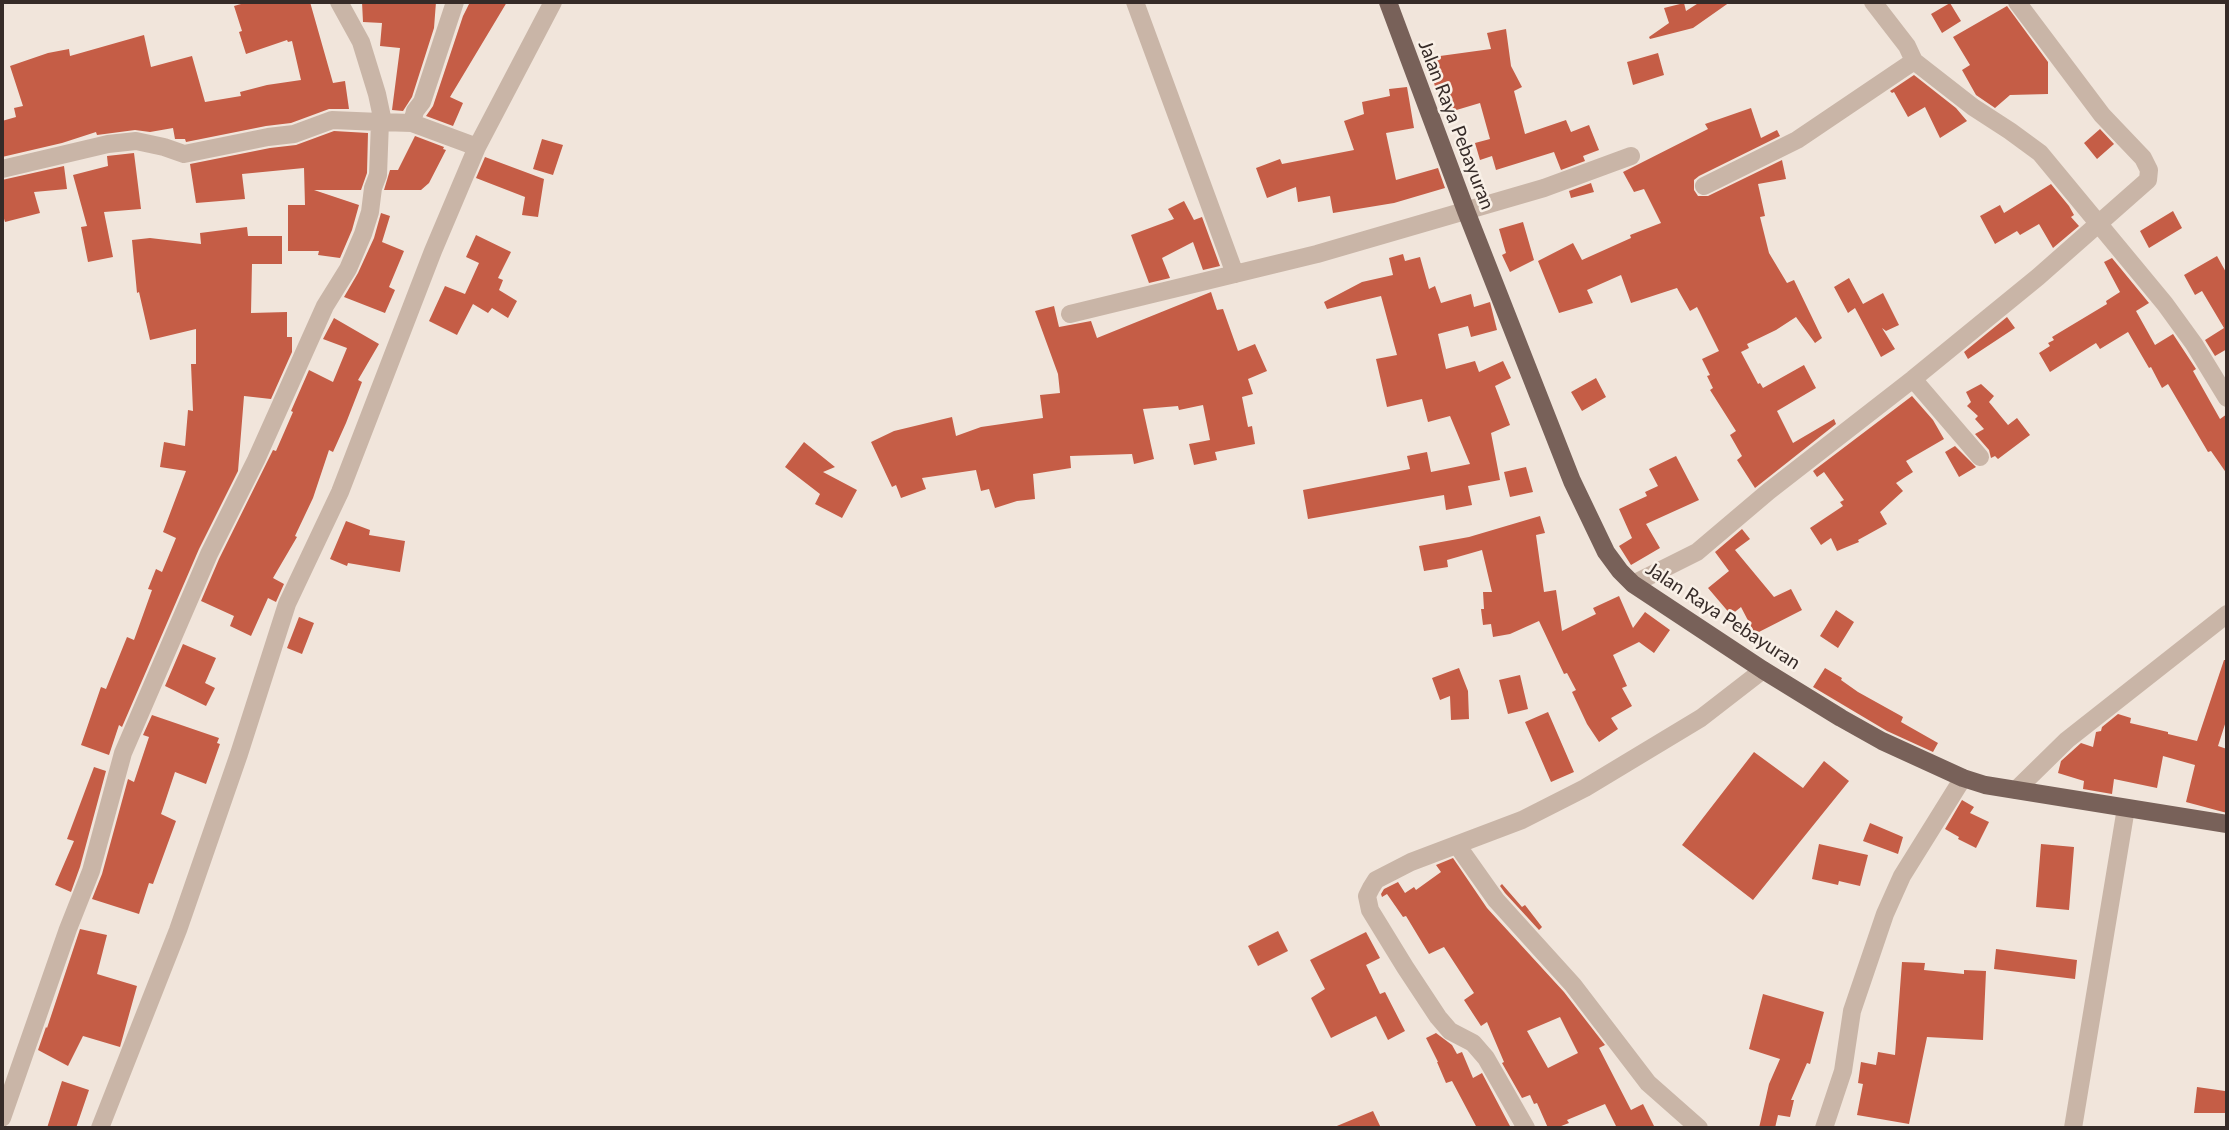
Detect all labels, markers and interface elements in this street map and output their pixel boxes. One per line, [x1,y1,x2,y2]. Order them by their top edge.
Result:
street label: Jalan Raya Pebayuran [1413,37,1499,213]
street label: Jalan Raya Pebayuran [1642,558,1804,674]

